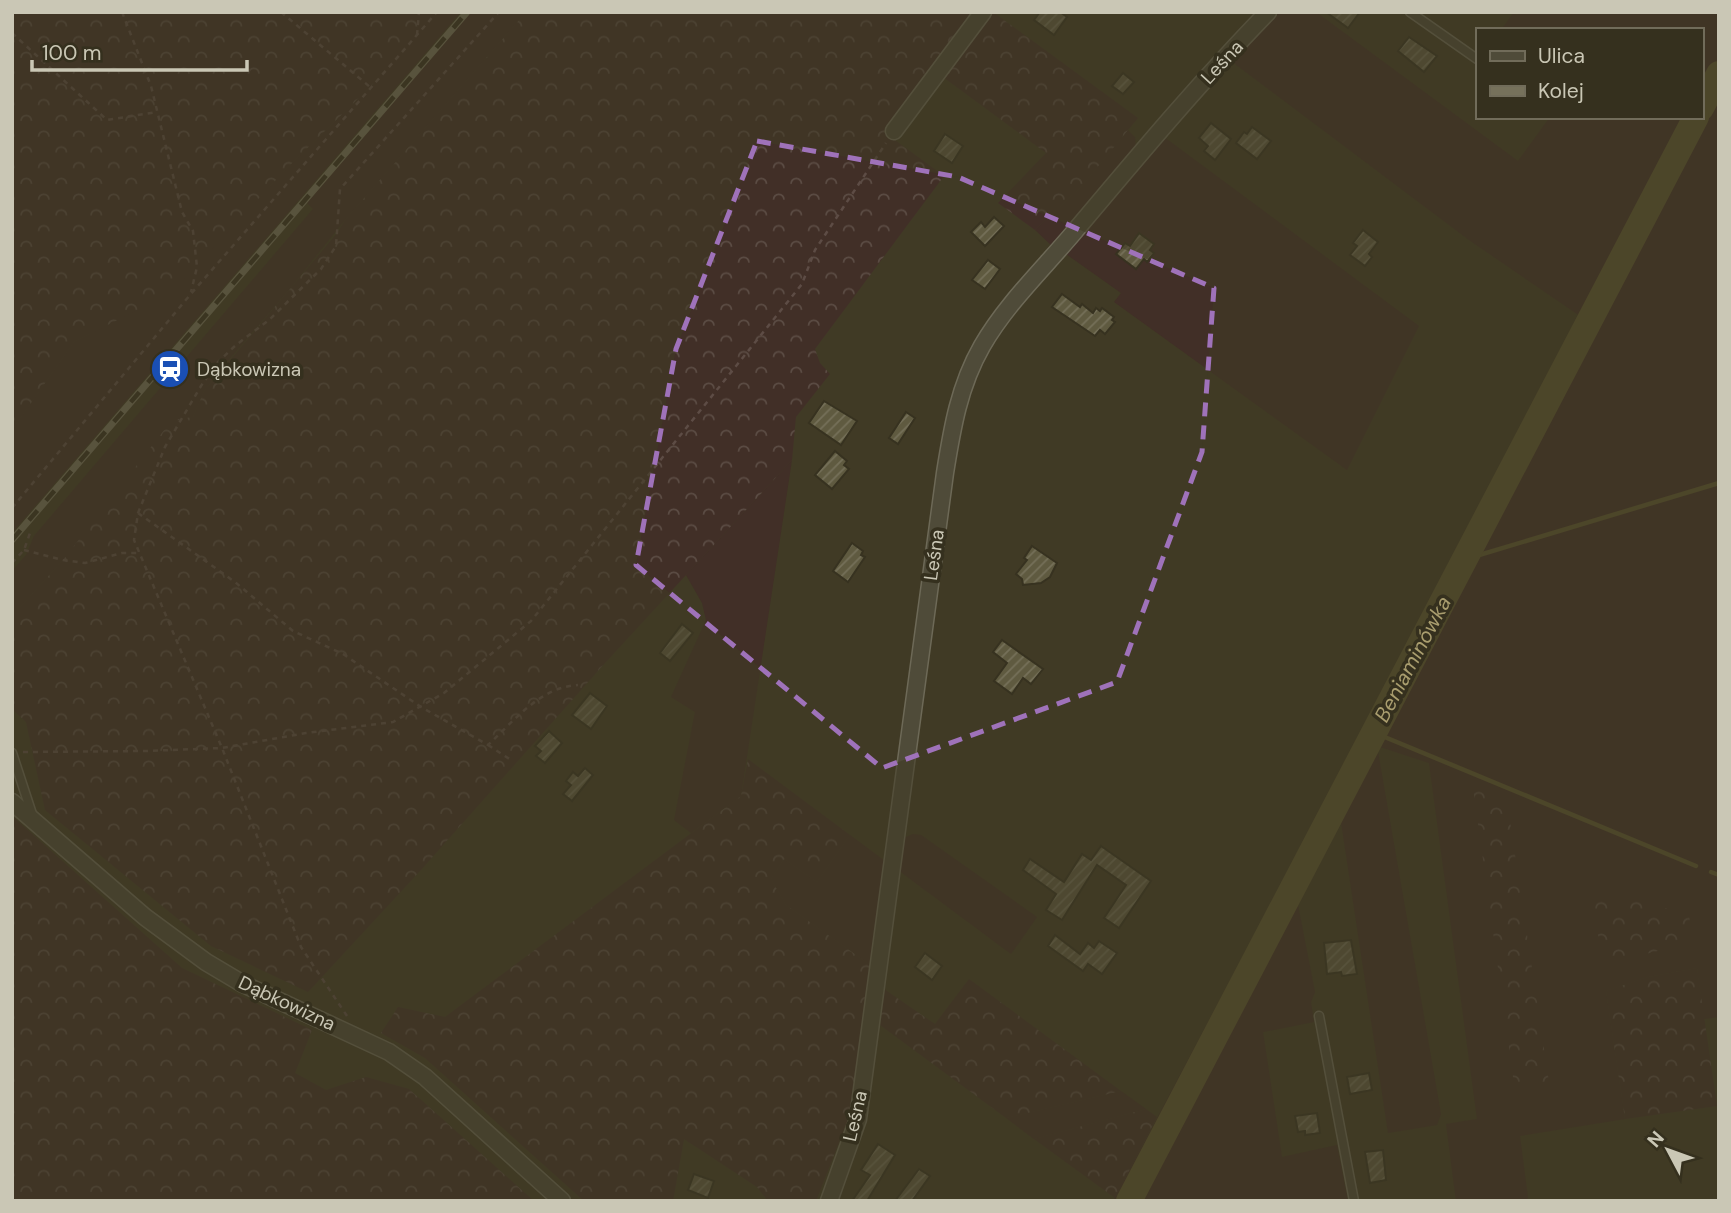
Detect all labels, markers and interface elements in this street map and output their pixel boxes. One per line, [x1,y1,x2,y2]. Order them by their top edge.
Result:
scale bar [32,28,247,72]
legend [1476,28,1703,119]
street label: Leśna [1195,35,1249,89]
text: 100 m [42,39,102,67]
text: Ulica [1538,42,1585,70]
text: Kolej [1538,77,1584,105]
station icon: Dąbkowizna [149,348,191,390]
place label: Dąbkowizna [197,357,301,382]
street label: Leśna [918,528,950,582]
water label: Beniaminówka [1368,591,1458,727]
street label: Dąbkowizna [235,970,339,1036]
street label: Leśna [837,1088,873,1144]
north arrow [1633,1115,1703,1185]
text: N [1642,1126,1670,1153]

